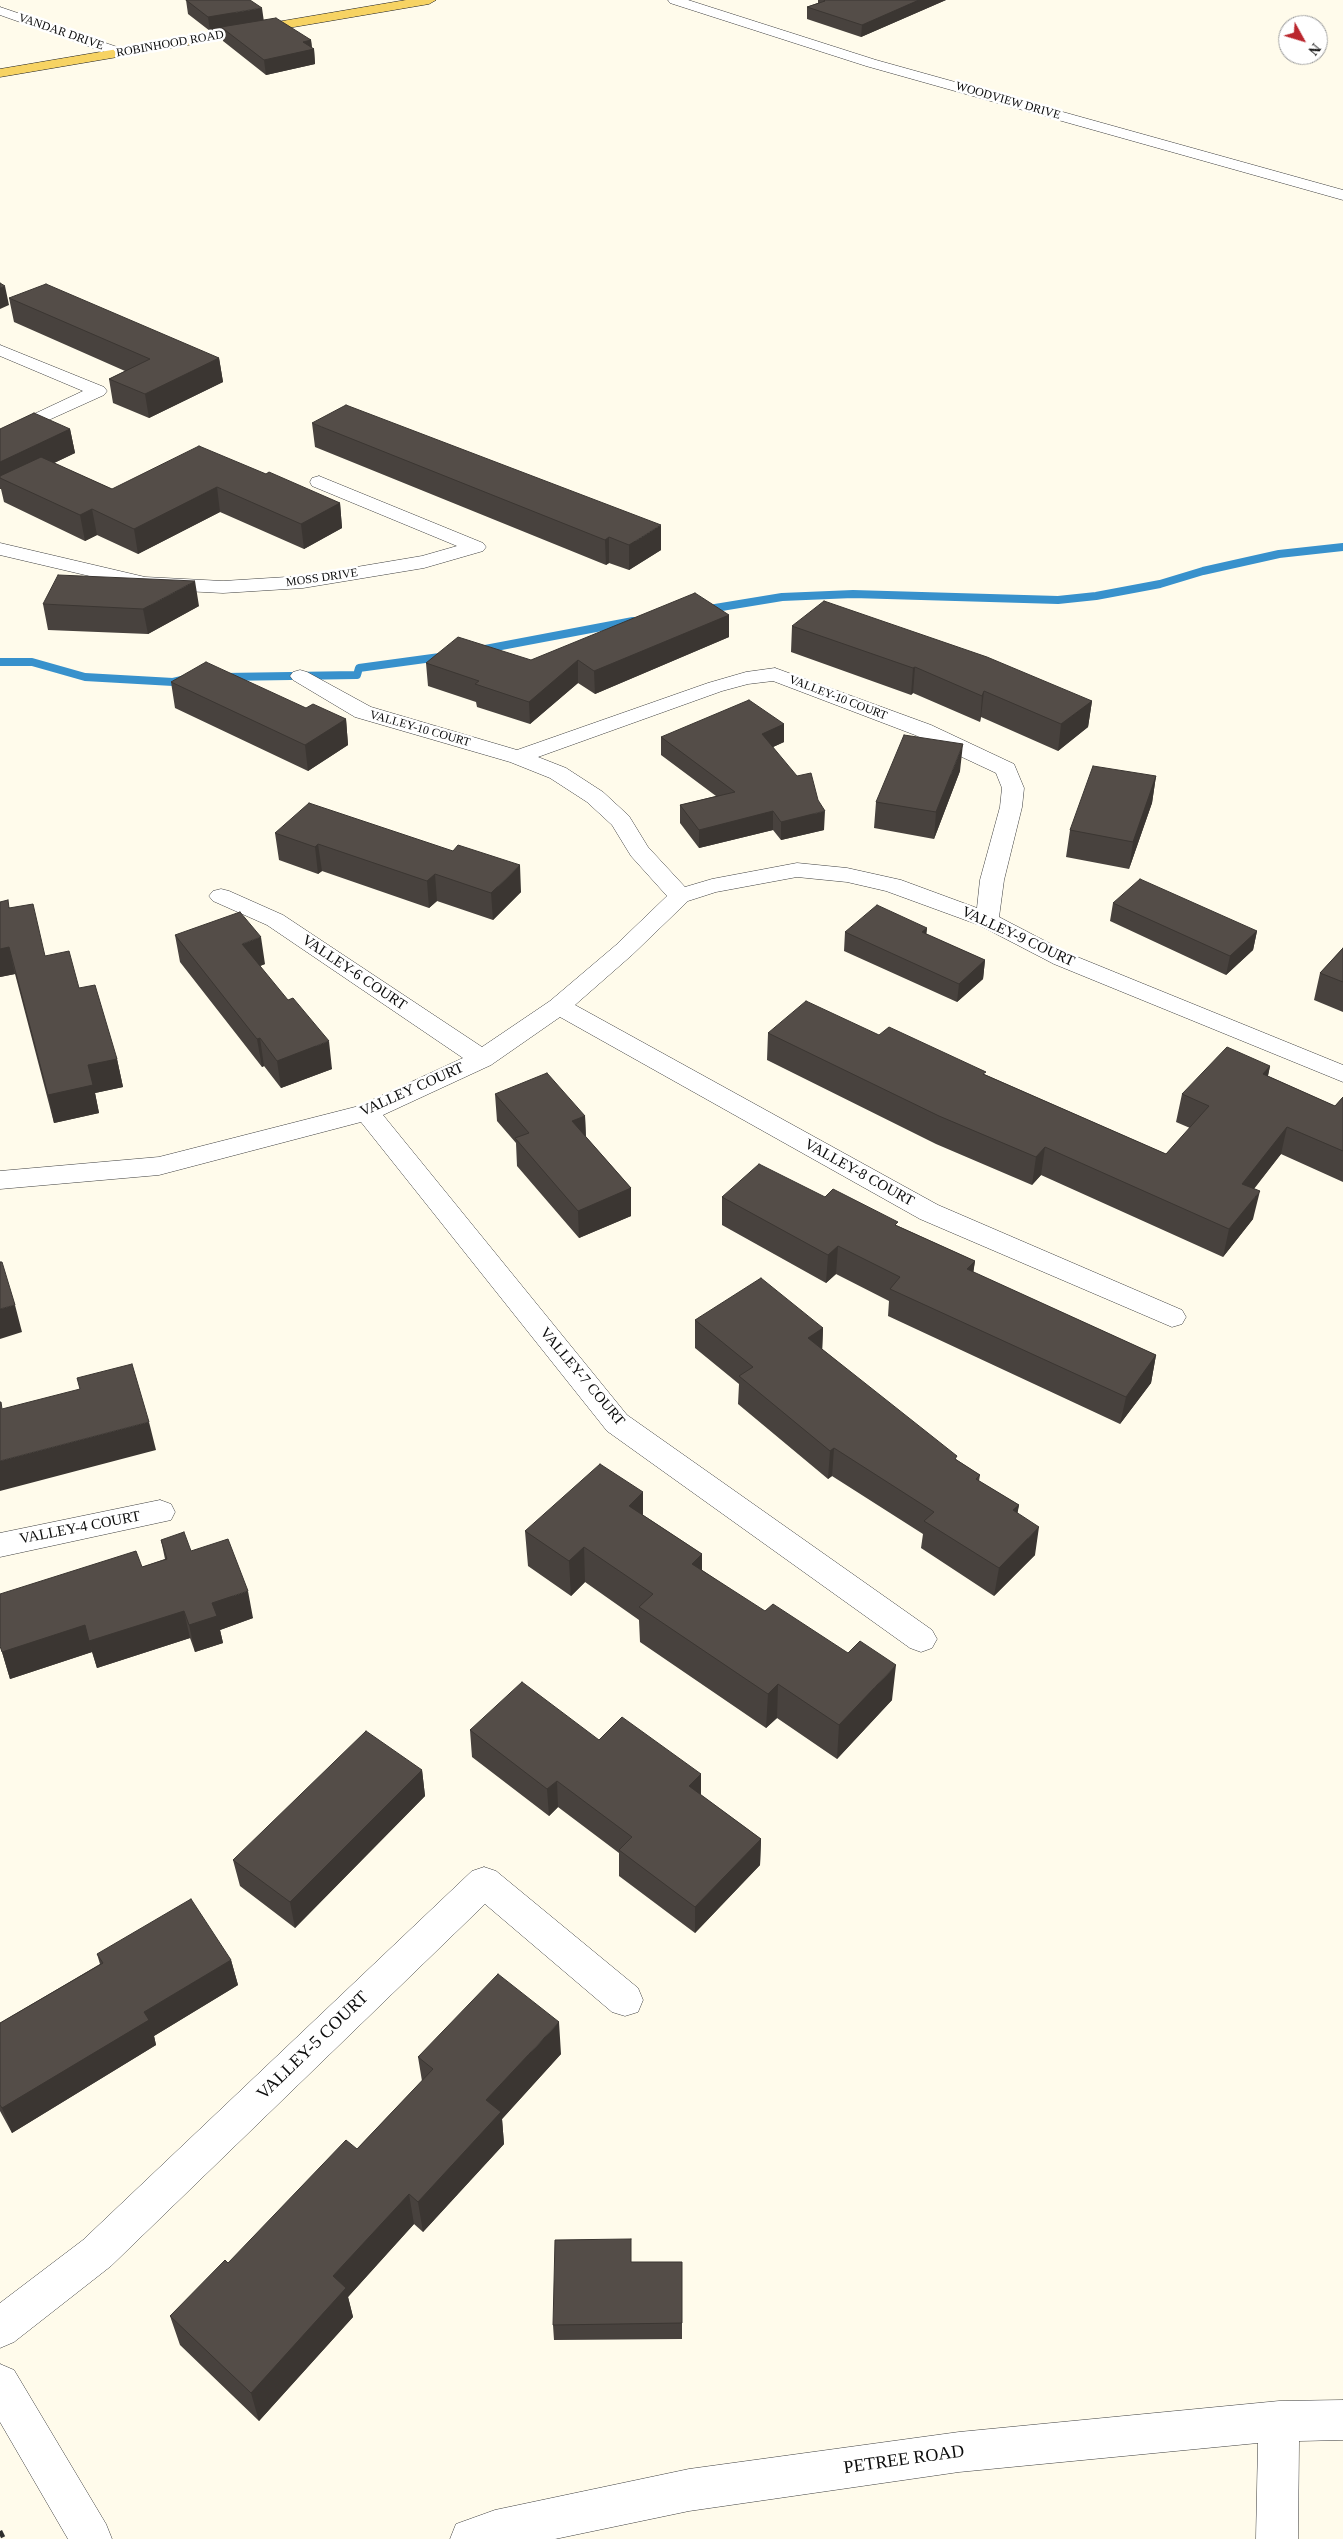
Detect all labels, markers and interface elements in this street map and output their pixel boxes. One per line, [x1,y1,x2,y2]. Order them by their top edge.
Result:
street label: VANDAR DRIVE [16,11,106,53]
north arrow [1278,15,1328,65]
street label: ROBINHOOD ROAD [115,27,225,61]
text: N [1305,40,1323,58]
street label: WOODVIEW DRIVE [954,79,1062,123]
street label: MOSS DRIVE [285,566,359,590]
street label: VALLEY-10 COURT [787,673,889,723]
street label: VALLEY-10 COURT [368,708,472,750]
street label: VALLEY-9 COURT [959,903,1077,971]
street label: VALLEY-6 COURT [298,931,410,1015]
street label: VALLEY COURT [357,1059,467,1121]
street label: VALLEY-8 COURT [801,1135,917,1211]
street label: VALLEY-7 COURT [536,1324,628,1430]
street label: VALLEY-4 COURT [18,1507,142,1549]
street label: VALLEY-5 COURT [253,1987,373,2105]
street label: PETREE ROAD [842,2441,966,2479]

